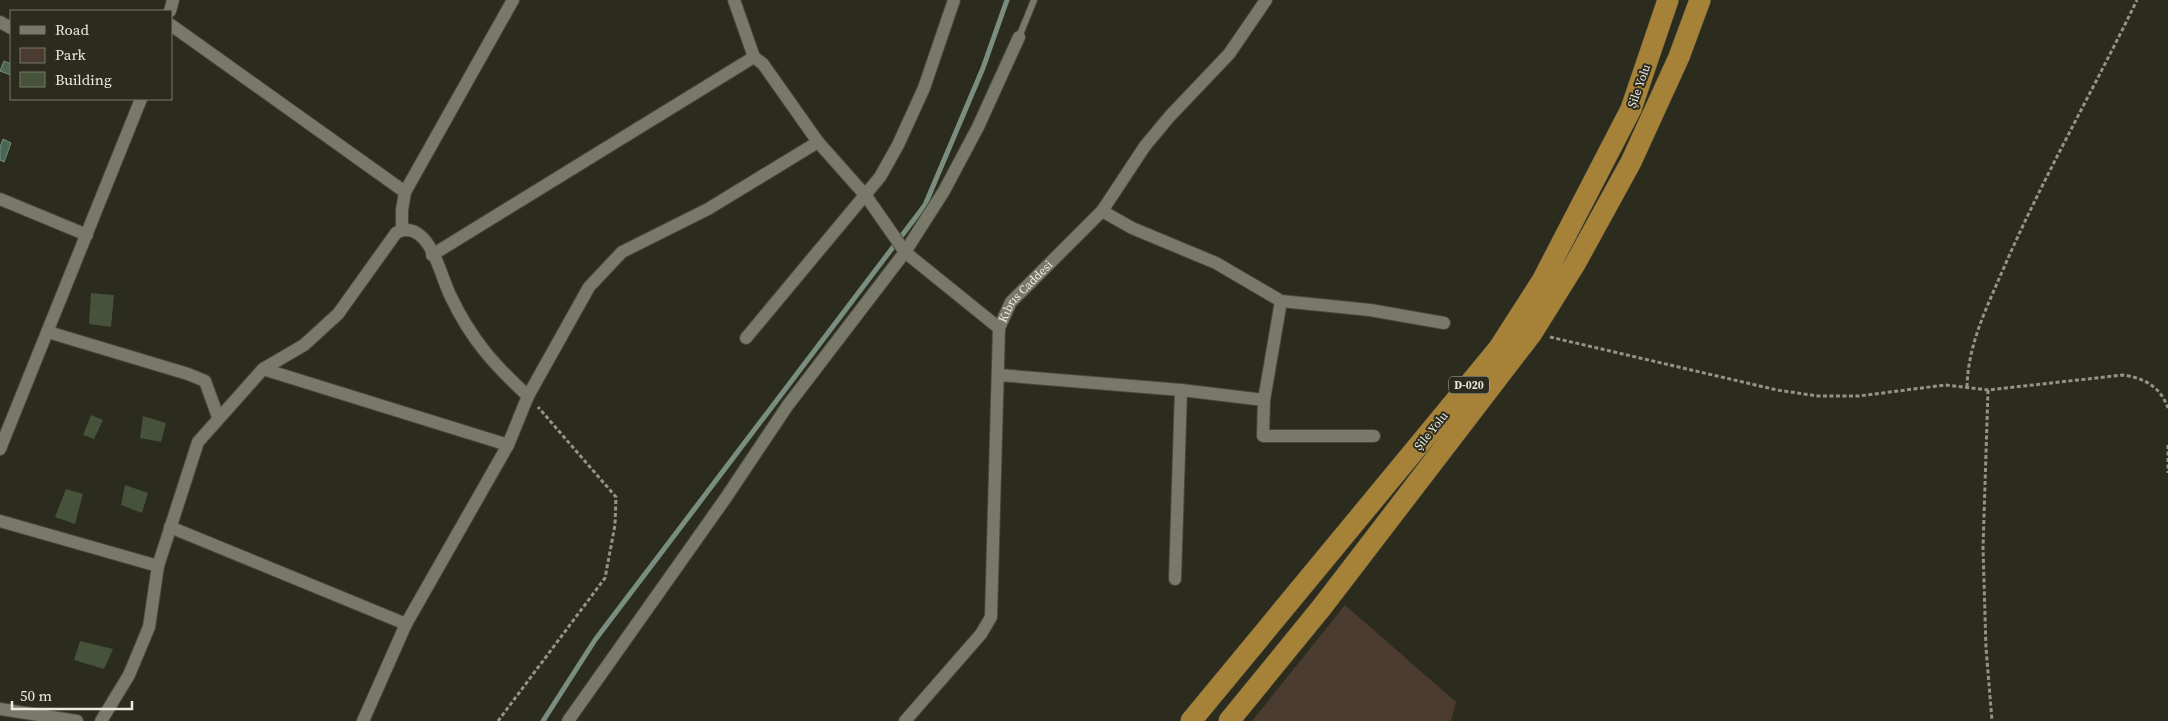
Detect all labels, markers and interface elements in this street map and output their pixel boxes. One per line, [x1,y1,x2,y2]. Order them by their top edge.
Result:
legend [10,10,172,100]
text: Road [55,19,89,40]
text: Park [55,44,87,65]
street label: Şile Yolu [1624,62,1654,110]
text: Building [55,69,112,90]
street label: Kıbrıs Caddesi [995,257,1056,325]
road number: D-020 [1449,376,1489,394]
street label: Şile Yolu [1411,408,1451,454]
scale bar [12,678,132,710]
text: 50 m [20,685,52,706]

